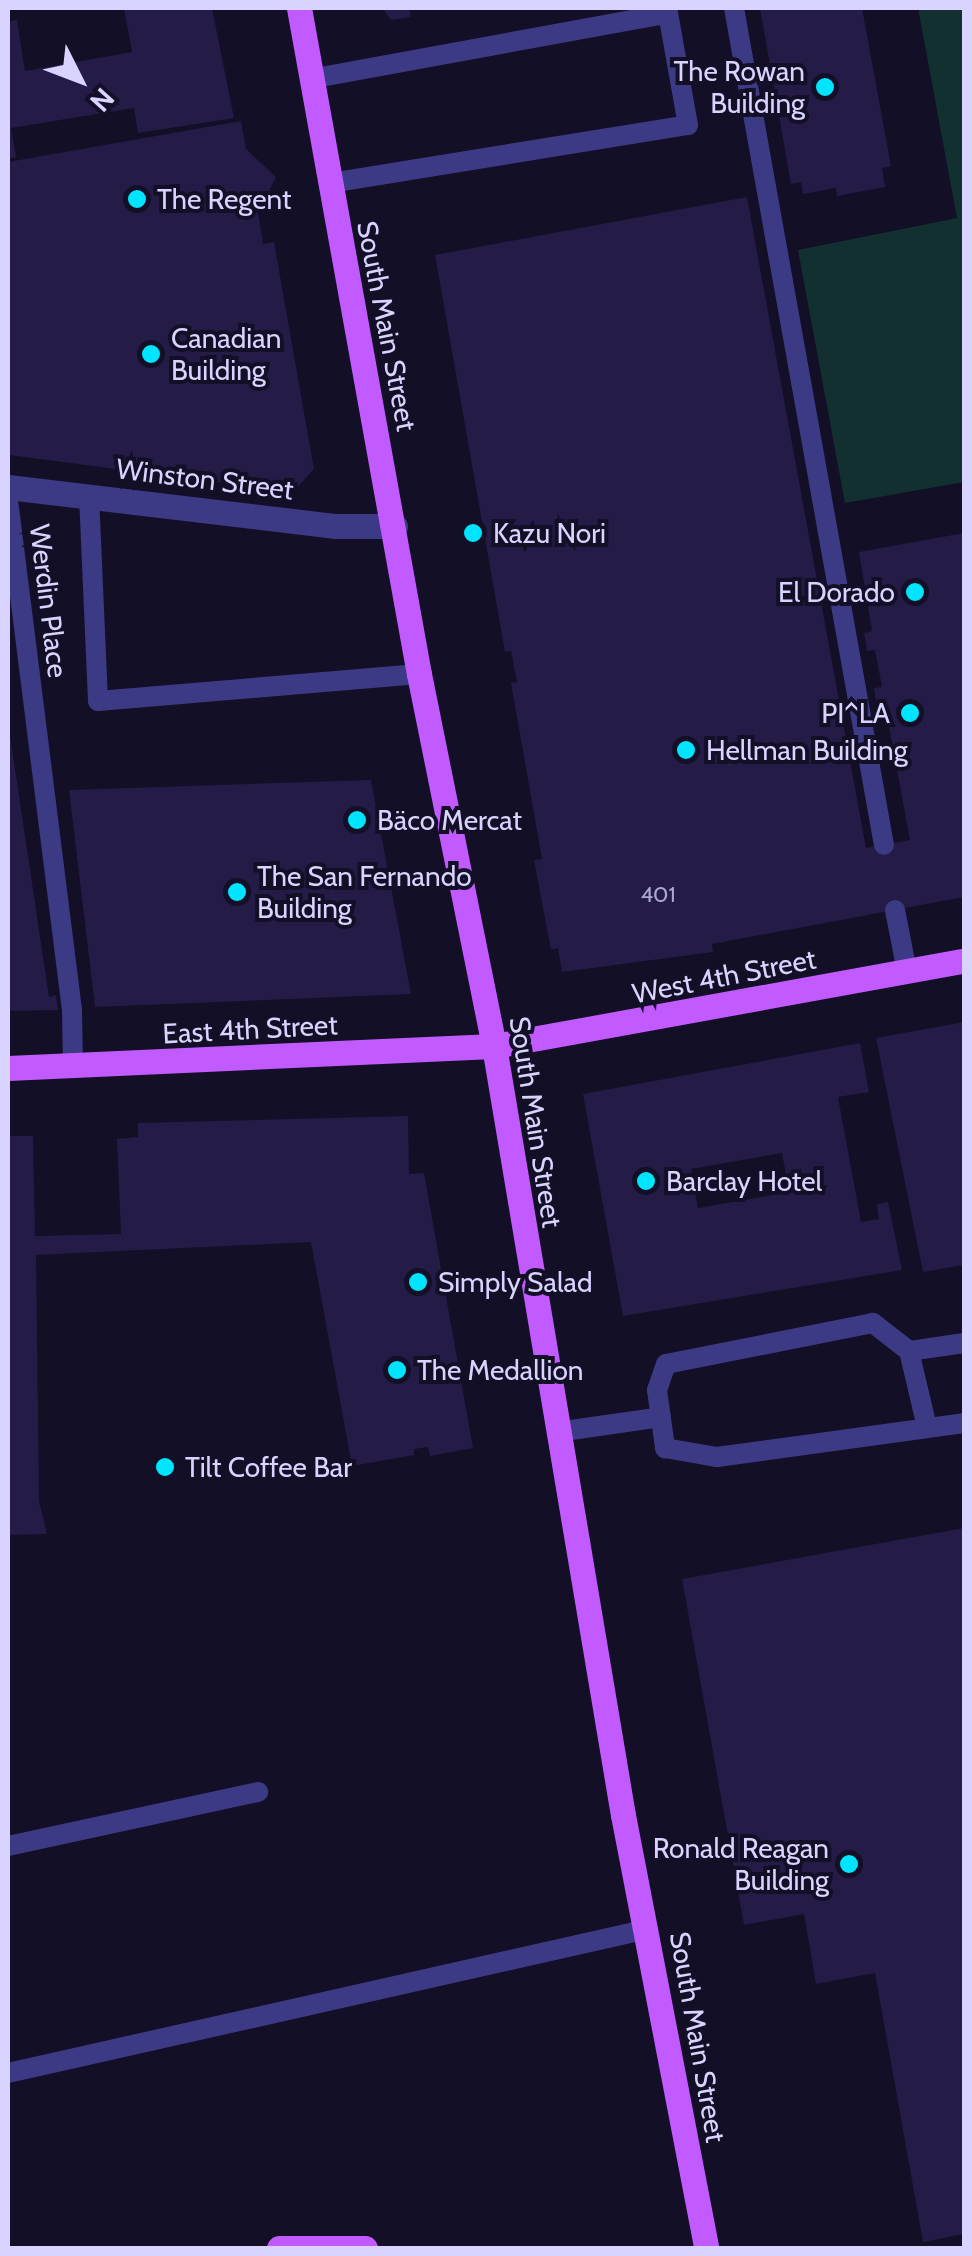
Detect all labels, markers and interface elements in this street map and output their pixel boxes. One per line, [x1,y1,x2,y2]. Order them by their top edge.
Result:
north arrow [30,30,130,130]
place label: The Rowan Building [674,54,805,120]
marker: The Rowan Building [814,76,836,98]
text: N [83,81,122,119]
place label: The Regent [157,182,291,216]
marker: The Regent [126,188,148,210]
street label: South Main Street [350,218,424,434]
place label: Canadian Building [171,321,281,387]
marker: Canadian Building [140,343,162,365]
street label: Winston Street [115,451,295,507]
place label: Kazu Nori [493,516,606,550]
street label: Werdin Place [23,522,75,680]
marker: Kazu Nori [462,522,484,544]
place label: El Dorado [778,575,895,609]
marker: El Dorado [904,581,926,603]
place label: PI^LA [821,696,890,730]
marker: PI^LA [899,702,921,724]
place label: Hellman Building [706,733,908,767]
marker: Hellman Building [675,739,697,761]
place label: Bäco Mercat [377,803,522,837]
marker: Bäco Mercat [346,809,368,831]
place label: The San Fernando Building [257,859,472,925]
marker: The San Fernando Building [226,881,248,903]
house number: 401 [640,882,676,908]
street label: West 4th Street [629,942,819,1010]
street label: East 4th Street [162,1008,338,1050]
street label: South Main Street [503,1014,569,1230]
place label: Barclay Hotel [666,1164,822,1198]
marker: Barclay Hotel [635,1170,657,1192]
place label: Simply Salad [438,1265,593,1299]
marker: Simply Salad [407,1271,429,1293]
place label: The Medallion [417,1353,583,1387]
marker: The Medallion [386,1359,408,1381]
place label: Tilt Coffee Bar [185,1450,352,1484]
marker: Tilt Coffee Bar [154,1456,176,1478]
place label: Ronald Reagan Building [653,1831,829,1897]
marker: Ronald Reagan Building [838,1853,860,1875]
street label: South Main Street [663,1929,733,2145]

